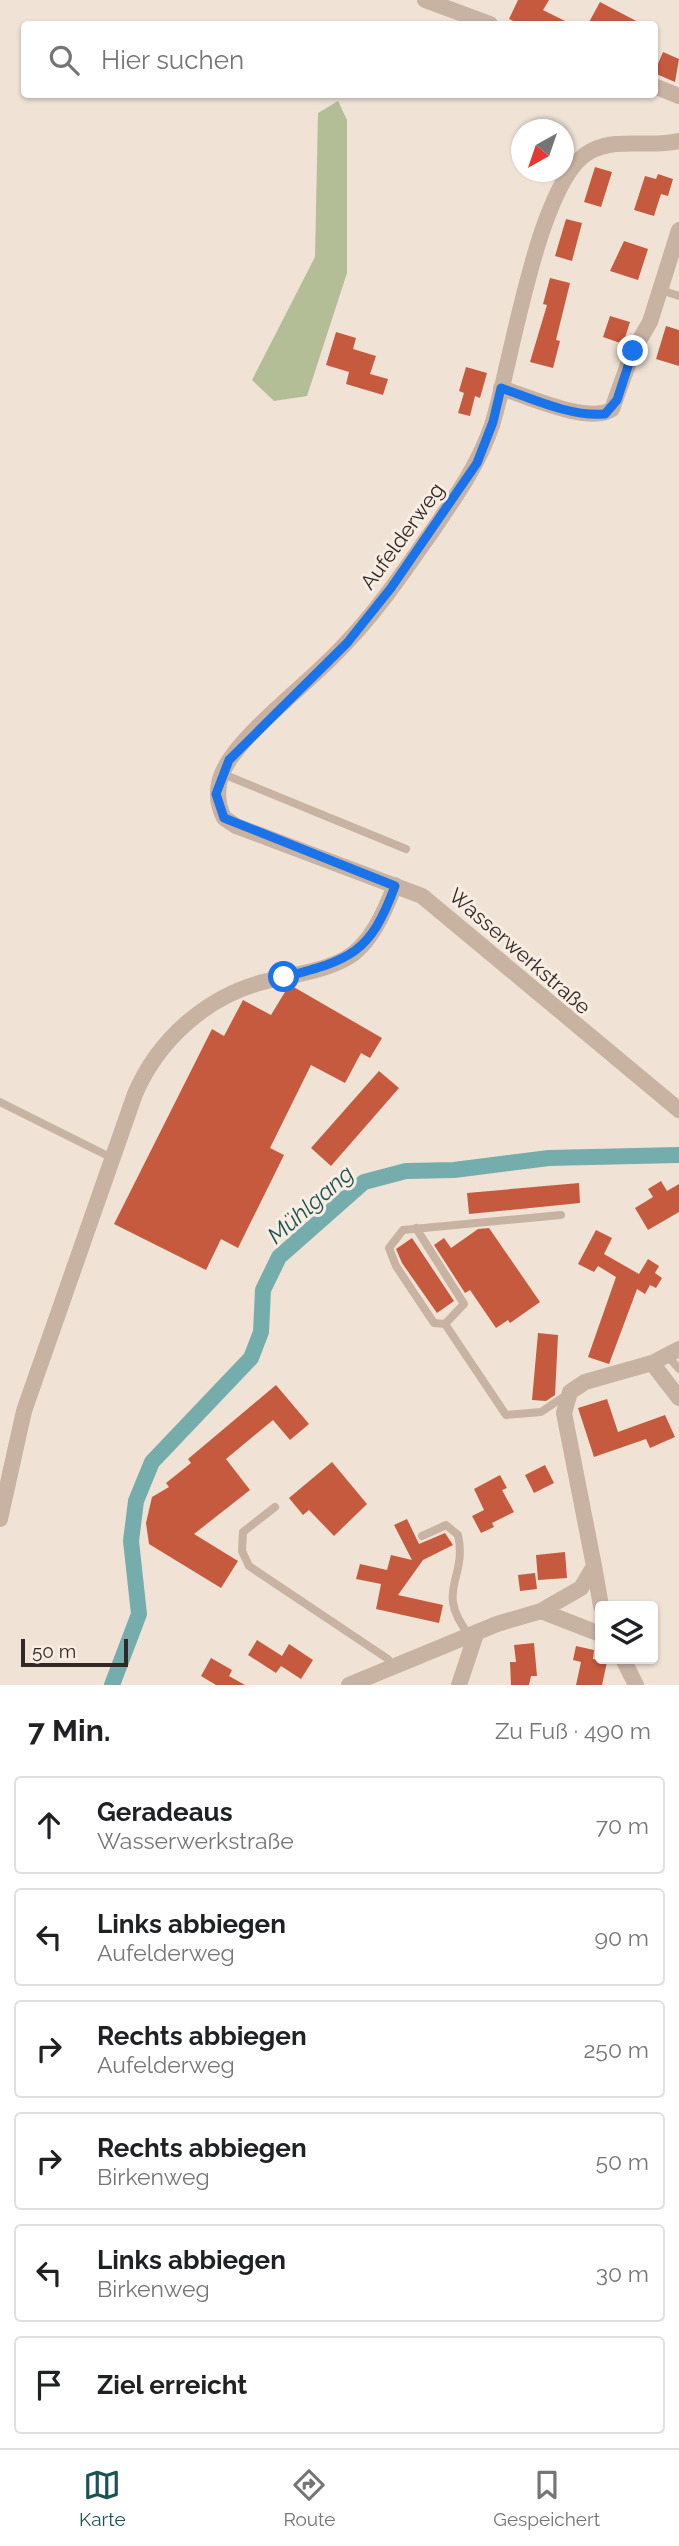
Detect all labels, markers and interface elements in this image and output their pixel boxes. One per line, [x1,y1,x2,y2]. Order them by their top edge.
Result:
search box [21,21,658,98]
icon: search [45,41,83,79]
text: Hier suchen [101,45,244,75]
north arrow [511,119,574,182]
route end [617,335,648,366]
street label: Aufelderweg [355,478,449,594]
street label: Wasserwerkstraße [444,883,596,1019]
route start [268,961,299,992]
water label: Mühlgang [261,1159,359,1249]
map controls [595,1601,658,1664]
button: layers [595,1601,658,1664]
scale bar [21,1636,128,1668]
text: 50 m [32,1640,76,1662]
text: 7 Min. [28,1713,111,1748]
text: Zu Fuß · 490 m [495,1717,651,1744]
text: Geradeaus [97,1797,233,1827]
icon: ahead [30,1806,68,1844]
text: 70 m [596,1812,649,1839]
text: Wasserwerkstraße [97,1827,294,1854]
text: Links abbiegen [97,1909,286,1939]
icon: left [30,1918,68,1956]
text: 90 m [594,1924,649,1951]
text: Aufelderweg [97,1939,235,1966]
text: Rechts abbiegen [97,2021,307,2051]
icon: right [30,2030,68,2068]
text: 250 m [583,2036,649,2063]
text: Aufelderweg [97,2051,235,2078]
text: Rechts abbiegen [97,2133,307,2163]
icon: right [30,2142,68,2180]
text: 50 m [595,2148,649,2175]
text: Birkenweg [97,2163,210,2190]
text: Links abbiegen [97,2245,286,2275]
icon: left [30,2254,68,2292]
text: 30 m [596,2260,649,2287]
text: Birkenweg [97,2275,210,2302]
icon: arrive [30,2366,68,2404]
text: Ziel erreicht [97,2370,247,2400]
tab: Karte [79,2466,126,2530]
tab: Route [283,2466,335,2530]
tab: Gespeichert [493,2466,600,2530]

